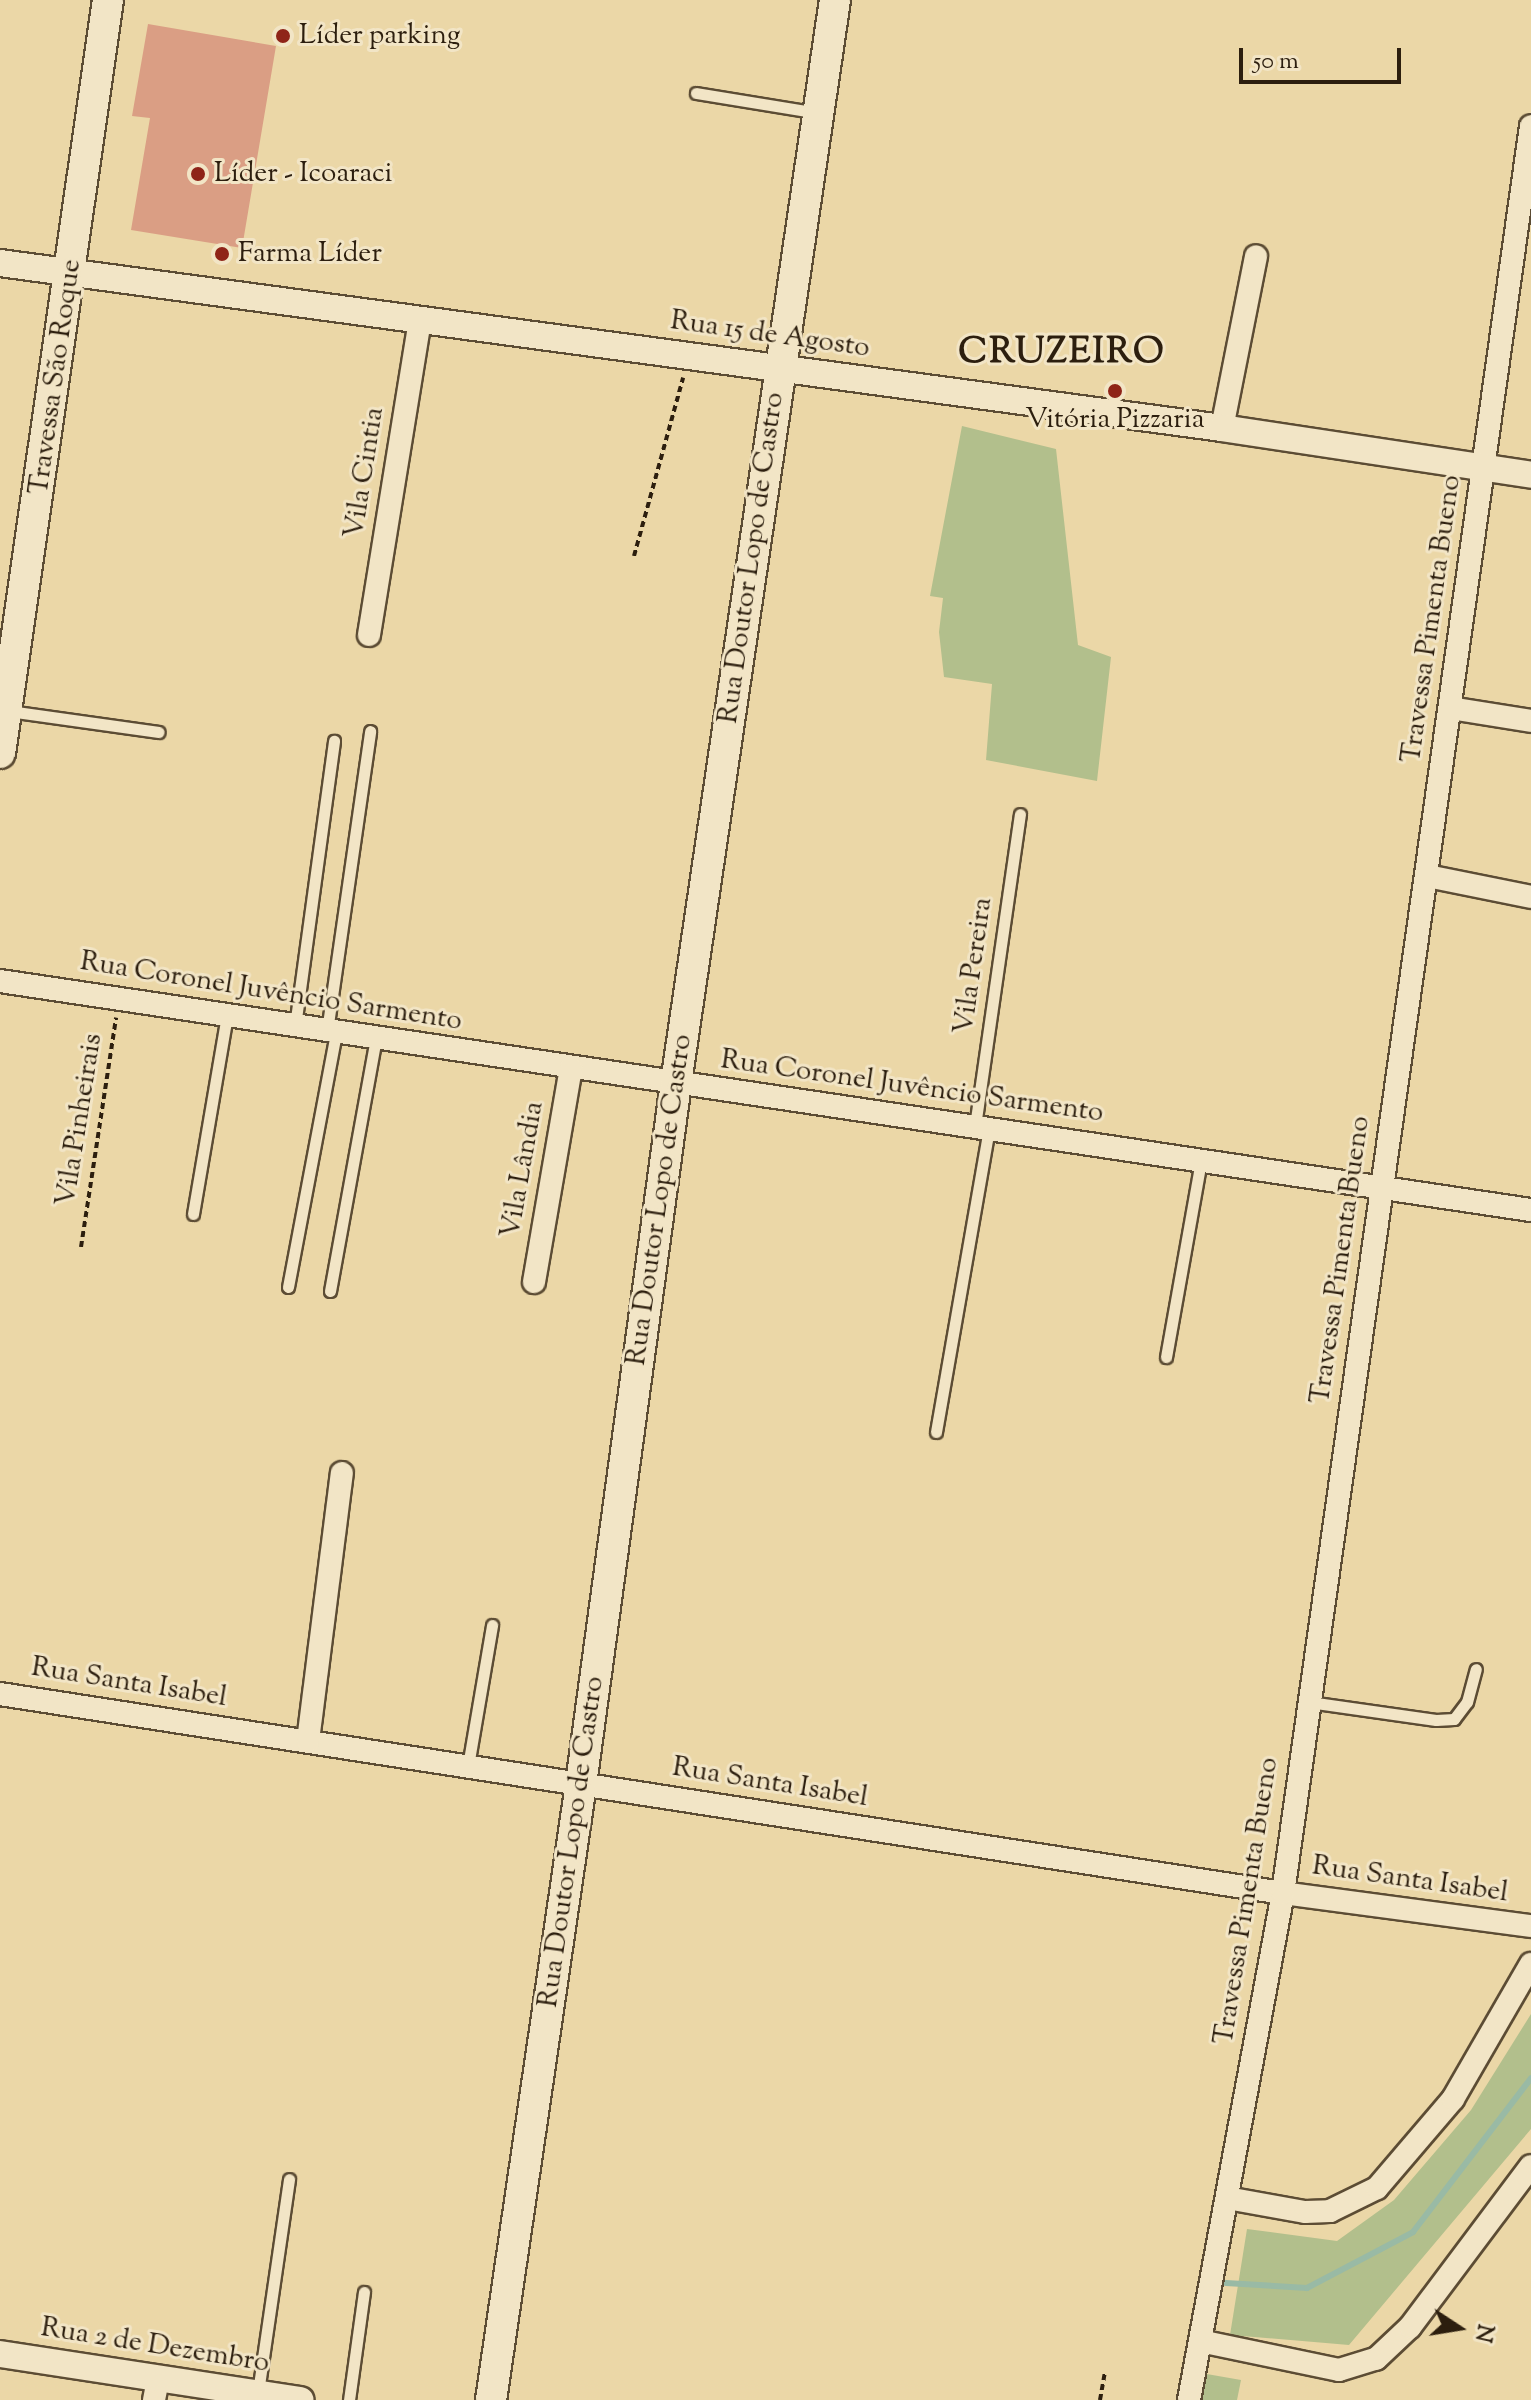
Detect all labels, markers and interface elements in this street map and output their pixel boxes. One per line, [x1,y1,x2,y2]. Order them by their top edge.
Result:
place label: Líder parking [299,19,460,53]
marker: Líder parking [274,27,292,45]
scale bar [1243,32,1405,82]
text: 50 m [1253,45,1299,79]
place label: Líder - Icoaraci [214,157,393,191]
marker: Líder - Icoaraci [189,165,207,183]
place label: Farma Líder [238,237,382,271]
marker: Farma Líder [213,245,231,263]
street label: Travessa São Roque [23,257,89,497]
street label: Rua 15 de Agosto [668,304,872,366]
district label: CRUZEIRO [958,332,1166,376]
marker: Vitória Pizzaria [1106,382,1124,400]
street label: Rua Doutor Lopo de Castro [712,390,792,726]
place label: Vitória Pizzaria [1025,403,1205,437]
street label: Vila Cintia [338,405,392,541]
street label: Travessa Pimenta Bueno [1395,473,1469,765]
street label: Vila Pereira [948,895,1000,1037]
street label: Rua Coronel Juvêncio Sarmento [78,945,464,1039]
street label: Vila Pinheirais [50,1031,110,1209]
street label: Rua Doutor Lopo de Castro [620,1032,700,1368]
street label: Rua Coronel Juvêncio Sarmento [718,1043,1106,1131]
street label: Vila Lândia [494,1099,552,1241]
street label: Travessa Pimenta Bueno [1304,1114,1378,1406]
street label: Rua Santa Isabel [29,1651,229,1715]
street label: Rua Doutor Lopo de Castro [532,1674,612,2010]
street label: Rua Santa Isabel [670,1751,870,1815]
street label: Travessa Pimenta Bueno [1208,1755,1286,2047]
street label: Rua Santa Isabel [1310,1850,1510,1910]
north arrow [1419,2288,1499,2368]
street label: Rua 2 de Dezembro [38,2311,272,2381]
text: N [1465,2321,1500,2345]

